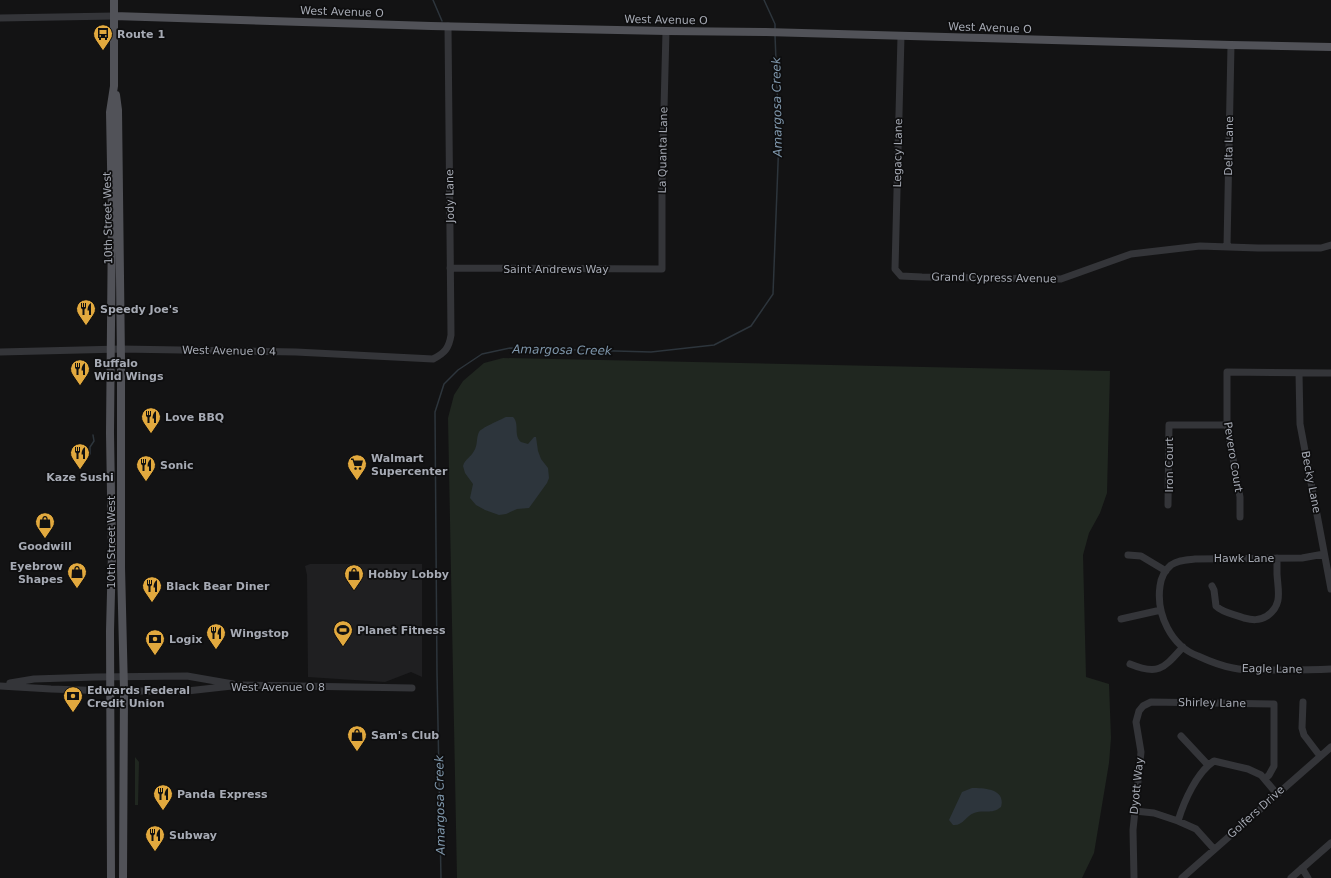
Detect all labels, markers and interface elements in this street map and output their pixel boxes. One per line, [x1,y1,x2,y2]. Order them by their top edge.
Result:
street label: West Avenue O [300,4,384,20]
street label: West Avenue O [624,13,708,27]
street label: West Avenue O [948,20,1032,36]
bus stop icon: Route 1 [92,23,114,51]
place label: Route 1 [117,28,165,41]
water label: Amargosa Creek [769,56,785,158]
street label: La Quanta Lane [656,106,670,194]
street label: Delta Lane [1222,116,1236,176]
street label: Legacy Lane [891,118,905,188]
street label: Jody Lane [443,169,457,224]
street label: 10th Street West [101,171,115,264]
street label: Saint Andrews Way [503,263,609,276]
street label: Grand Cypress Avenue [931,270,1057,286]
restaurant icon: Speedy Joe's [75,298,97,326]
place label: Speedy Joe's [100,303,179,316]
water label: Amargosa Creek [511,342,613,358]
street label: West Avenue O 4 [182,344,276,358]
place label: Buffalo Wild Wings [94,357,164,383]
restaurant icon: Buffalo Wild Wings [69,358,91,386]
restaurant icon: Love BBQ [140,406,162,434]
place label: Love BBQ [165,411,224,424]
street label: Pevero Court [1221,421,1245,494]
street label: Iron Court [1163,437,1176,492]
restaurant icon: Kaze Sushi [69,442,91,470]
street label: Becky Lane [1299,450,1323,514]
place label: Walmart Supercenter [371,452,448,478]
supermarket icon: Walmart Supercenter [346,453,368,481]
restaurant icon: Sonic [135,454,157,482]
place label: Sonic [160,459,194,472]
place label: Kaze Sushi [46,471,114,484]
street label: 10th Street West [105,495,118,588]
shop icon: Goodwill [34,511,56,539]
place label: Goodwill [18,540,72,553]
street label: Hawk Lane [1214,552,1274,565]
place label: Eyebrow Shapes [10,560,63,586]
shop icon: Eyebrow Shapes [66,561,88,589]
shop icon: Hobby Lobby [343,563,365,591]
place label: Hobby Lobby [368,568,449,581]
restaurant icon: Black Bear Diner [141,575,163,603]
place label: Black Bear Diner [166,580,270,593]
sports icon: Planet Fitness [332,619,354,647]
restaurant icon: Wingstop [205,622,227,650]
place label: Planet Fitness [357,624,446,637]
place label: Wingstop [230,627,289,640]
bank icon: Logix [144,628,166,656]
place label: Logix [169,633,202,646]
street label: Eagle Lane [1242,662,1303,676]
street label: West Avenue O 8 [231,681,325,694]
place label: Edwards Federal Credit Union [87,684,190,710]
bank icon: Edwards Federal Credit Union [62,685,84,713]
street label: Shirley Lane [1178,696,1246,710]
shop icon: Sam's Club [346,724,368,752]
place label: Sam's Club [371,729,439,742]
water label: Amargosa Creek [432,754,448,856]
street label: Dyott Way [1128,756,1147,815]
restaurant icon: Panda Express [152,783,174,811]
street label: Golfers Drive [1225,783,1287,841]
place label: Panda Express [177,788,268,801]
restaurant icon: Subway [144,824,166,852]
place label: Subway [169,829,217,842]

